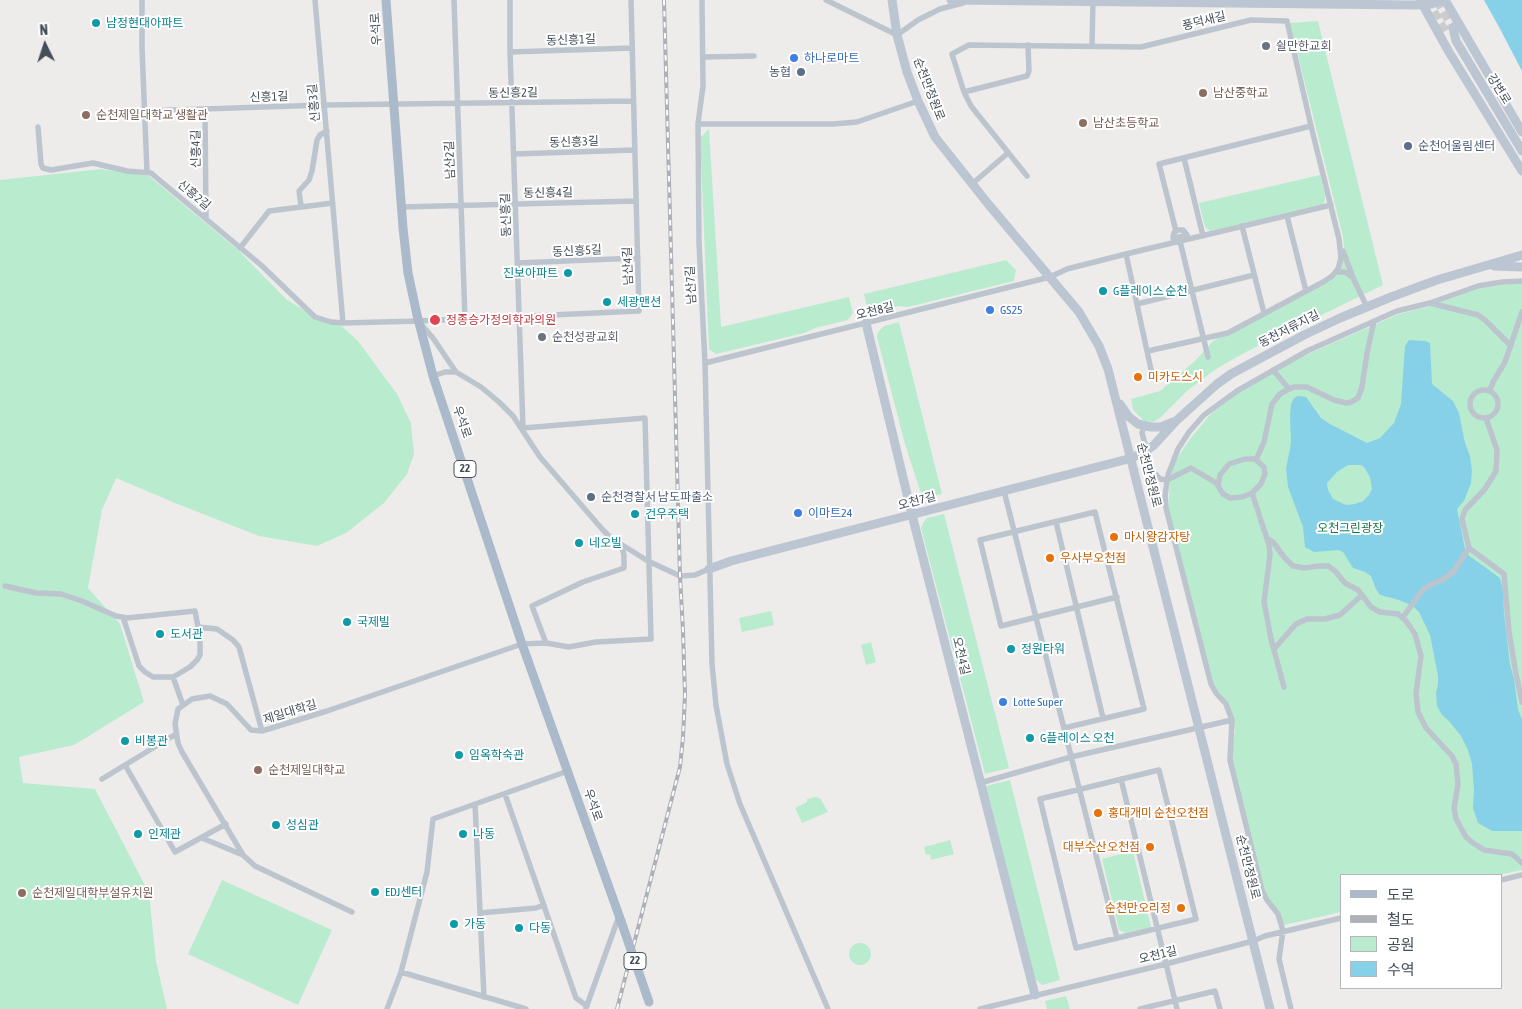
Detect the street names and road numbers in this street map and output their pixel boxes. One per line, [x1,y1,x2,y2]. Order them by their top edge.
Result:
street label: 풍덕새길 [1181,9,1227,33]
street label: 우석로 [368,12,384,46]
street label: 동신흥1길 [546,32,596,48]
street label: 순천만정원로 [910,55,948,123]
street label: 강변로 [1484,71,1514,107]
street label: 신흥3길 [305,83,323,123]
street label: 동신흥2길 [488,85,538,101]
street label: 신흥1길 [249,89,289,105]
street label: 신흥4길 [188,129,204,169]
street label: 동신흥3길 [549,134,599,150]
street label: 남산2길 [442,140,458,180]
street label: 신흥2길 [175,177,213,213]
street label: 동신흥4길 [523,185,573,201]
street label: 동신흥길 [498,193,514,237]
street label: 동신흥5길 [552,243,602,259]
street label: 남산4길 [620,246,636,286]
street label: 남산7길 [683,265,699,305]
street label: 오천8길 [854,299,896,323]
street label: 동천저류지길 [1256,308,1322,350]
street label: 우석로 [450,404,474,440]
street label: 순천만정원로 [1134,441,1164,509]
road number: 22 [454,460,476,478]
street label: 오천7길 [896,489,938,513]
street label: 오천4길 [949,635,973,677]
street label: 제일대학길 [262,697,318,727]
street label: 우석로 [581,787,605,823]
street label: 순천만정원로 [1233,833,1263,901]
street label: 오천1길 [1137,943,1179,967]
road number: 22 [624,952,646,969]

